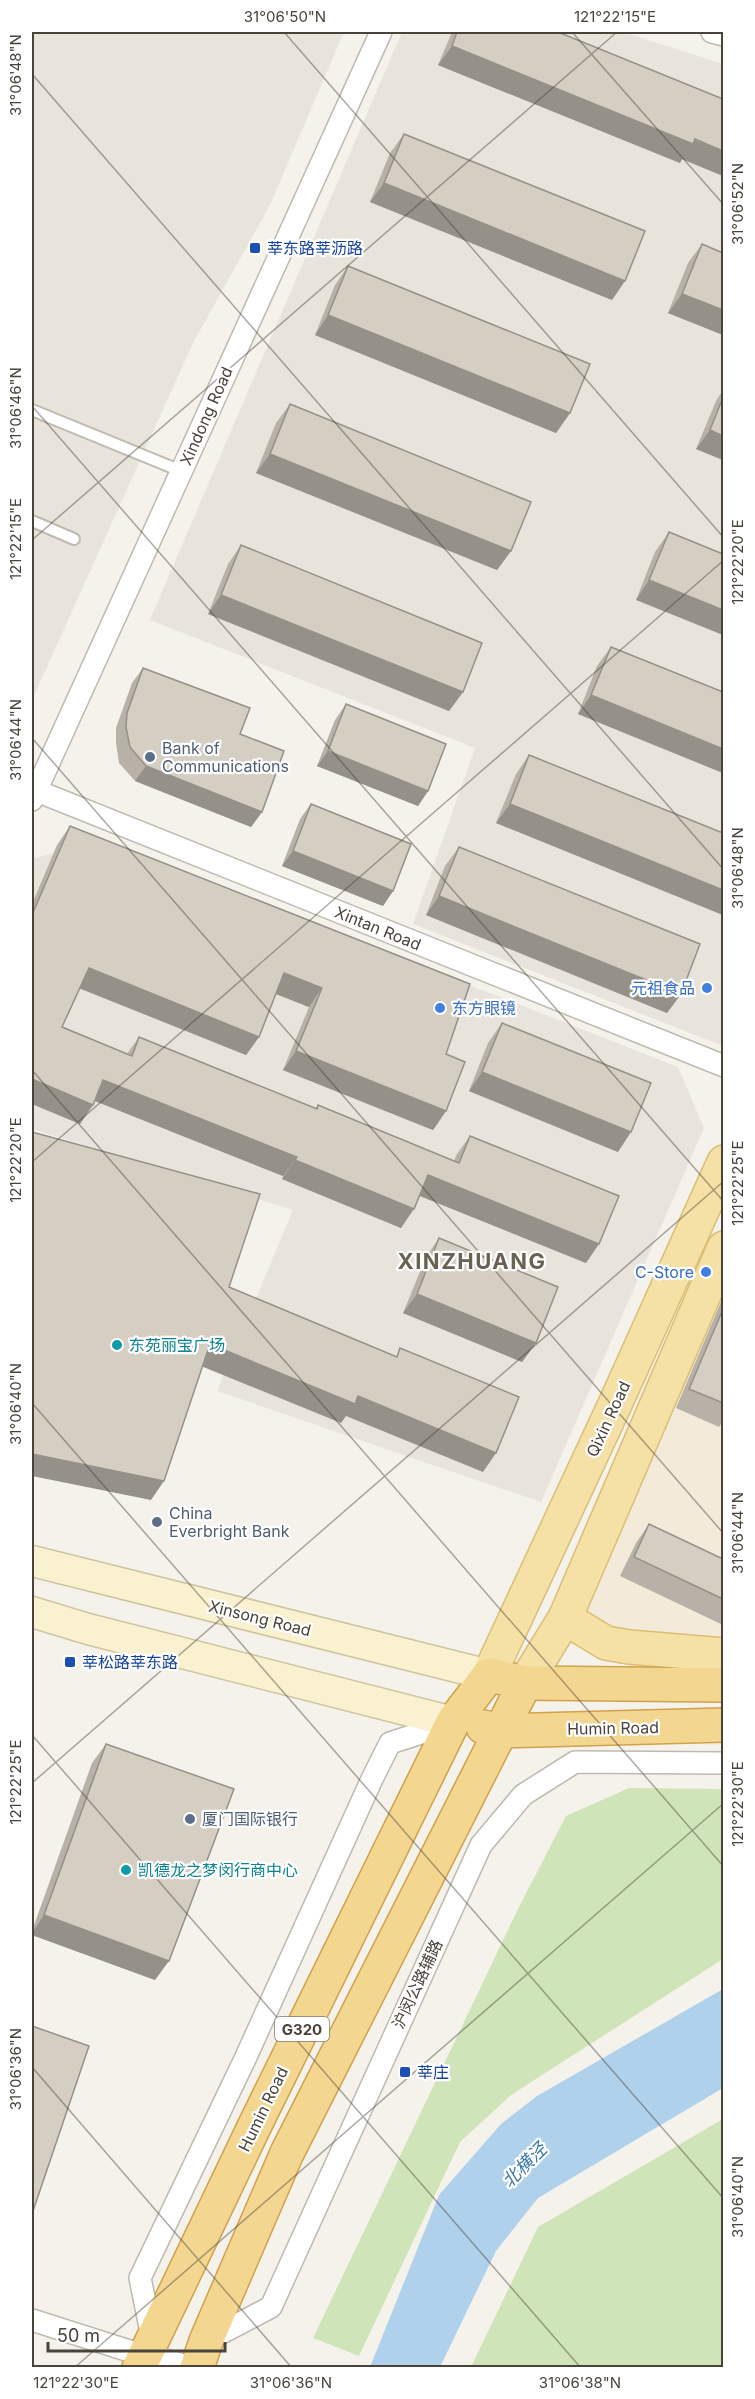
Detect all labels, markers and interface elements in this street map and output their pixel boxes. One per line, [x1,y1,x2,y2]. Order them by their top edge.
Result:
text: 31°06'50"N [244,7,326,26]
text: 121°22'15"E [574,7,656,26]
text: 31°06'48"N [6,34,25,116]
text: 31°06'52"N [728,163,747,245]
place label: 莘东路莘沥路 [267,238,363,258]
marker: 莘东路莘沥路 [248,241,262,255]
street label: Xindong Road [175,364,237,468]
text: 31°06'46"N [6,367,25,449]
text: 121°22'15"E [6,498,25,580]
text: 121°22'20"E [728,519,747,605]
text: 31°06'44"N [6,699,25,781]
place label: Bank of Communications [162,738,289,776]
marker: Bank of Communications [143,750,157,764]
text: 31°06'48"N [728,827,747,909]
street label: Xintan Road [332,902,424,954]
place label: 元祖食品 [631,978,695,998]
marker: 元祖食品 [700,981,714,995]
place label: 东方眼镜 [452,998,516,1018]
marker: 东方眼镜 [433,1001,447,1015]
text: 121°22'20"E [6,1117,25,1203]
text: 121°22'25"E [728,1140,747,1226]
district label: XINZHUANG [397,1248,547,1274]
place label: C-Store [635,1262,694,1282]
marker: C-Store [699,1265,713,1279]
place label: 东苑丽宝广场 [129,1335,225,1355]
marker: 东苑丽宝广场 [110,1338,124,1352]
text: 31°06'40"N [6,1363,25,1445]
street label: Qixin Road [582,1378,634,1460]
text: 31°06'44"N [728,1492,747,1574]
place label: China Everbright Bank [169,1503,290,1541]
marker: China Everbright Bank [150,1515,164,1529]
street label: Xinsong Road [207,1596,313,1640]
place label: 莘松路莘东路 [82,1652,178,1672]
marker: 莘松路莘东路 [63,1655,77,1669]
street label: Humin Road [567,1717,659,1739]
text: 121°22'25"E [6,1739,25,1825]
text: 121°22'30"E [728,1761,747,1847]
place label: 厦门国际银行 [202,1809,298,1829]
marker: 厦门国际银行 [183,1812,197,1826]
place label: 凯德龙之梦闵行商中心 [138,1860,298,1880]
marker: 凯德龙之梦闵行商中心 [119,1863,133,1877]
street label: 沪闵公路辅路 [388,1936,446,2032]
road number: G320 [275,2017,329,2041]
text: 31°06'36"N [6,2028,25,2110]
place label: 莘庄 [417,2062,449,2082]
street label: Humin Road [234,2063,292,2155]
marker: 莘庄 [398,2065,412,2079]
water label: 北横泾 [497,2137,552,2192]
text: 31°06'40"N [728,2156,747,2238]
scale bar [48,2315,225,2353]
text: 50 m [57,2325,100,2346]
text: 121°22'30"E [33,2373,119,2392]
text: 31°06'36"N [250,2373,332,2392]
text: 31°06'38"N [539,2373,621,2392]

